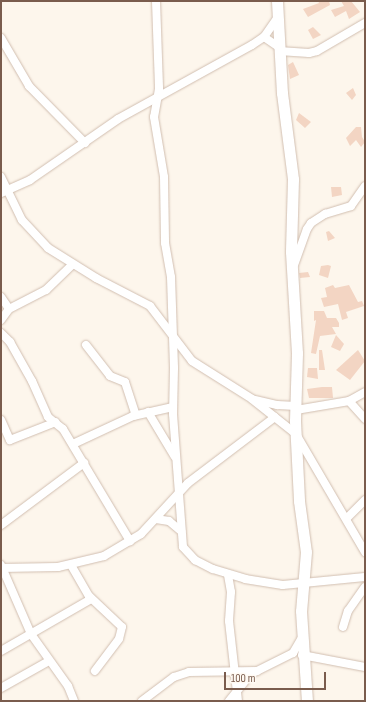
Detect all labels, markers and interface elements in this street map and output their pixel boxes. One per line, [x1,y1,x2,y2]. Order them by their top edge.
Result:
scale bar [226,664,328,690]
text: 100 m [231,671,256,686]

